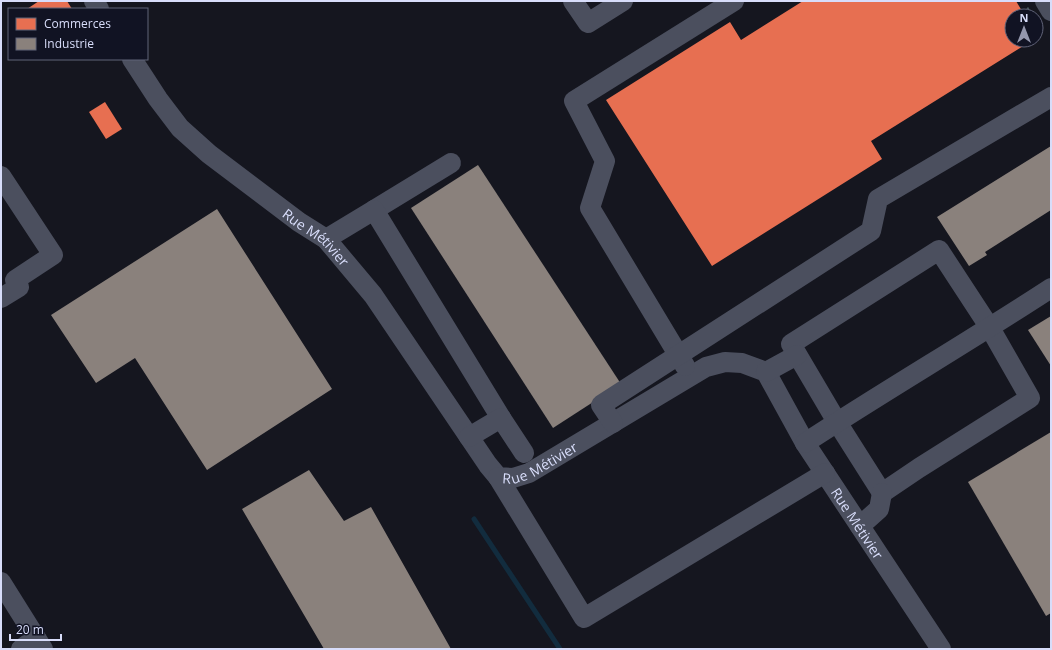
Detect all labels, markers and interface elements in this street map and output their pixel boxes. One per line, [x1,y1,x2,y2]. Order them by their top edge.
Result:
legend [8,8,148,60]
north arrow [1004,8,1044,48]
text: N [1020,10,1028,25]
text: Commerces [44,15,111,32]
text: Industrie [44,35,94,52]
street label: Rue Métivier [279,204,354,270]
street label: Rue Métivier [502,437,581,488]
street label: Rue Métivier [827,484,888,563]
scale bar [10,616,61,642]
text: 20 m [16,621,44,638]

